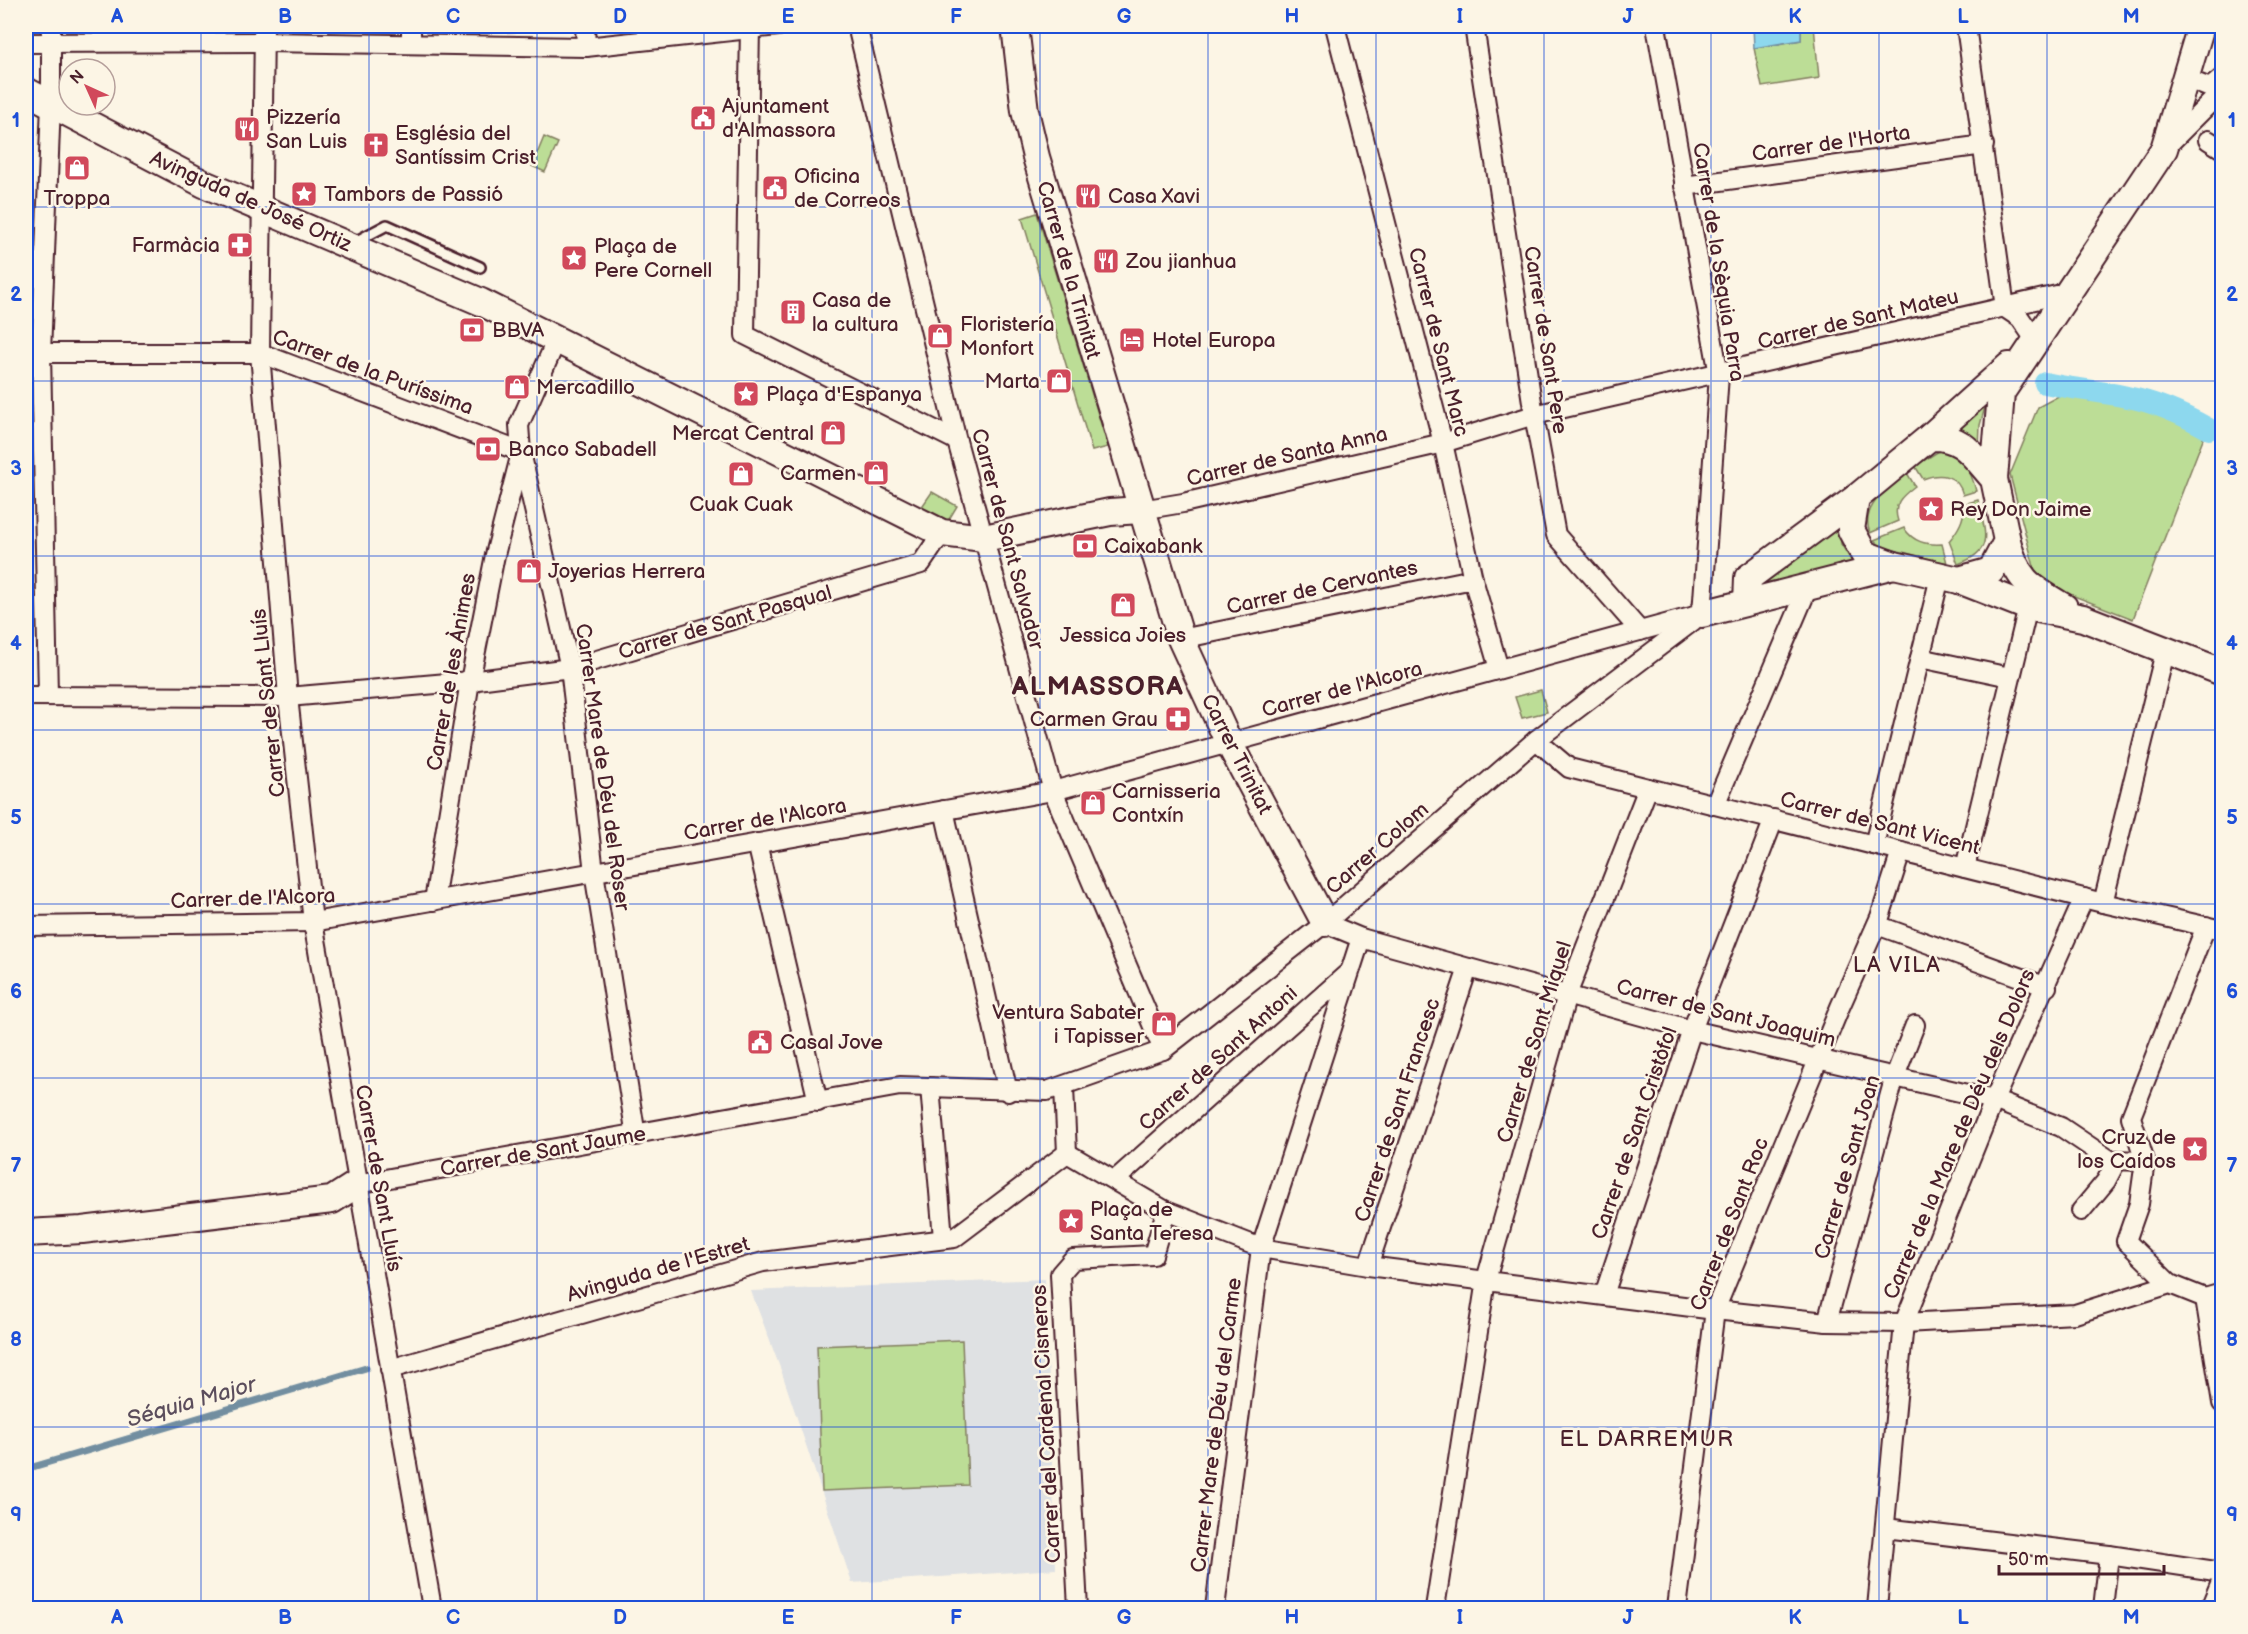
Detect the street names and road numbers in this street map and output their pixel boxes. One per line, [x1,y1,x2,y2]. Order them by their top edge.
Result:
street label: Carrer de l'Horta [1750,120,1912,167]
street label: Carrer de la Sèquia Parra [1687,141,1750,383]
street label: Avinguda de José Ortiz [146,146,356,258]
street label: Carrer de la Trinitat [1031,178,1106,362]
street label: Carrer de Sant Pere [1518,244,1573,436]
street label: Carrer de Sant Marc [1403,245,1474,439]
street label: Carrer de Sant Mateu [1755,284,1961,355]
street label: Carrer de la Puríssima [269,324,477,420]
street label: Carrer de Santa Anna [1184,421,1390,492]
street label: Carrer de Sant Salvador [966,426,1049,653]
street label: Carrer de Cervantes [1224,555,1420,620]
street label: Carrer de les Ànimes [422,571,481,773]
street label: Carrer de Sant Pasqual [616,580,835,665]
street label: Carrer de Sant Lluís [246,607,291,798]
street label: Carrer Mare de Déu del Roser [570,622,635,913]
street label: Carrer de l'Alcora [1259,656,1425,723]
street label: Carrer Trinitat [1196,690,1278,819]
street label: Carrer de Sant Vicent [1778,787,1983,861]
street label: Carrer de l'Alcora [682,793,849,846]
street label: Carrer Colom [1321,797,1434,900]
street label: Carrer de l'Alcora [170,883,336,914]
street label: Carrer de Sant Miquel [1492,938,1577,1146]
street label: Carrer de la Mare de Déu dels Dolors [1878,965,2041,1303]
street label: Carrer de Sant Joaquim [1614,974,1838,1053]
street label: Carrer de Sant Antoni [1134,981,1303,1136]
street label: Carrer de Sant Francesc [1349,995,1446,1225]
street label: Carrer de Sant Cristòfol [1586,1024,1683,1243]
street label: Carrer de Sant Joan [1809,1072,1886,1262]
street label: Carrer de Sant Lluís [350,1083,407,1274]
street label: Carrer de Sant Jaume [438,1121,648,1182]
street label: Carrer de Sant Roc [1685,1134,1774,1314]
street label: Avinguda de l'Estret [564,1231,753,1308]
street label: Carrer Mare de Déu del Carme [1186,1276,1247,1574]
street label: Carrer del Cardenal Cisneros [1027,1284,1066,1564]

